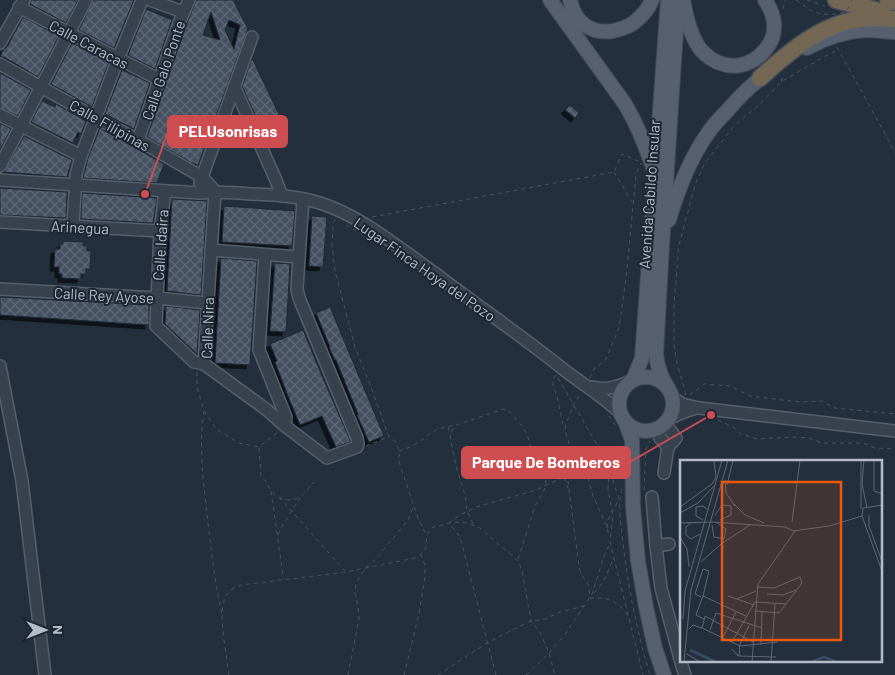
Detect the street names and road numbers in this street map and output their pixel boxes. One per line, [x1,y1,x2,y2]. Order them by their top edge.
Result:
street label: Calle Caracas [46,16,132,72]
street label: Calle Galo Ponte [138,18,188,122]
street label: Calle Filipinas [67,95,153,155]
street label: Avenida Cabildo Insular [635,118,663,269]
street label: Calle Idaira [149,209,171,281]
street label: Lugar Finca Hoya del Pozo [351,213,499,325]
street label: Arinegua [51,216,109,238]
street label: Calle Rey Ayose [54,283,154,307]
street label: Calle Nira [197,297,217,359]

